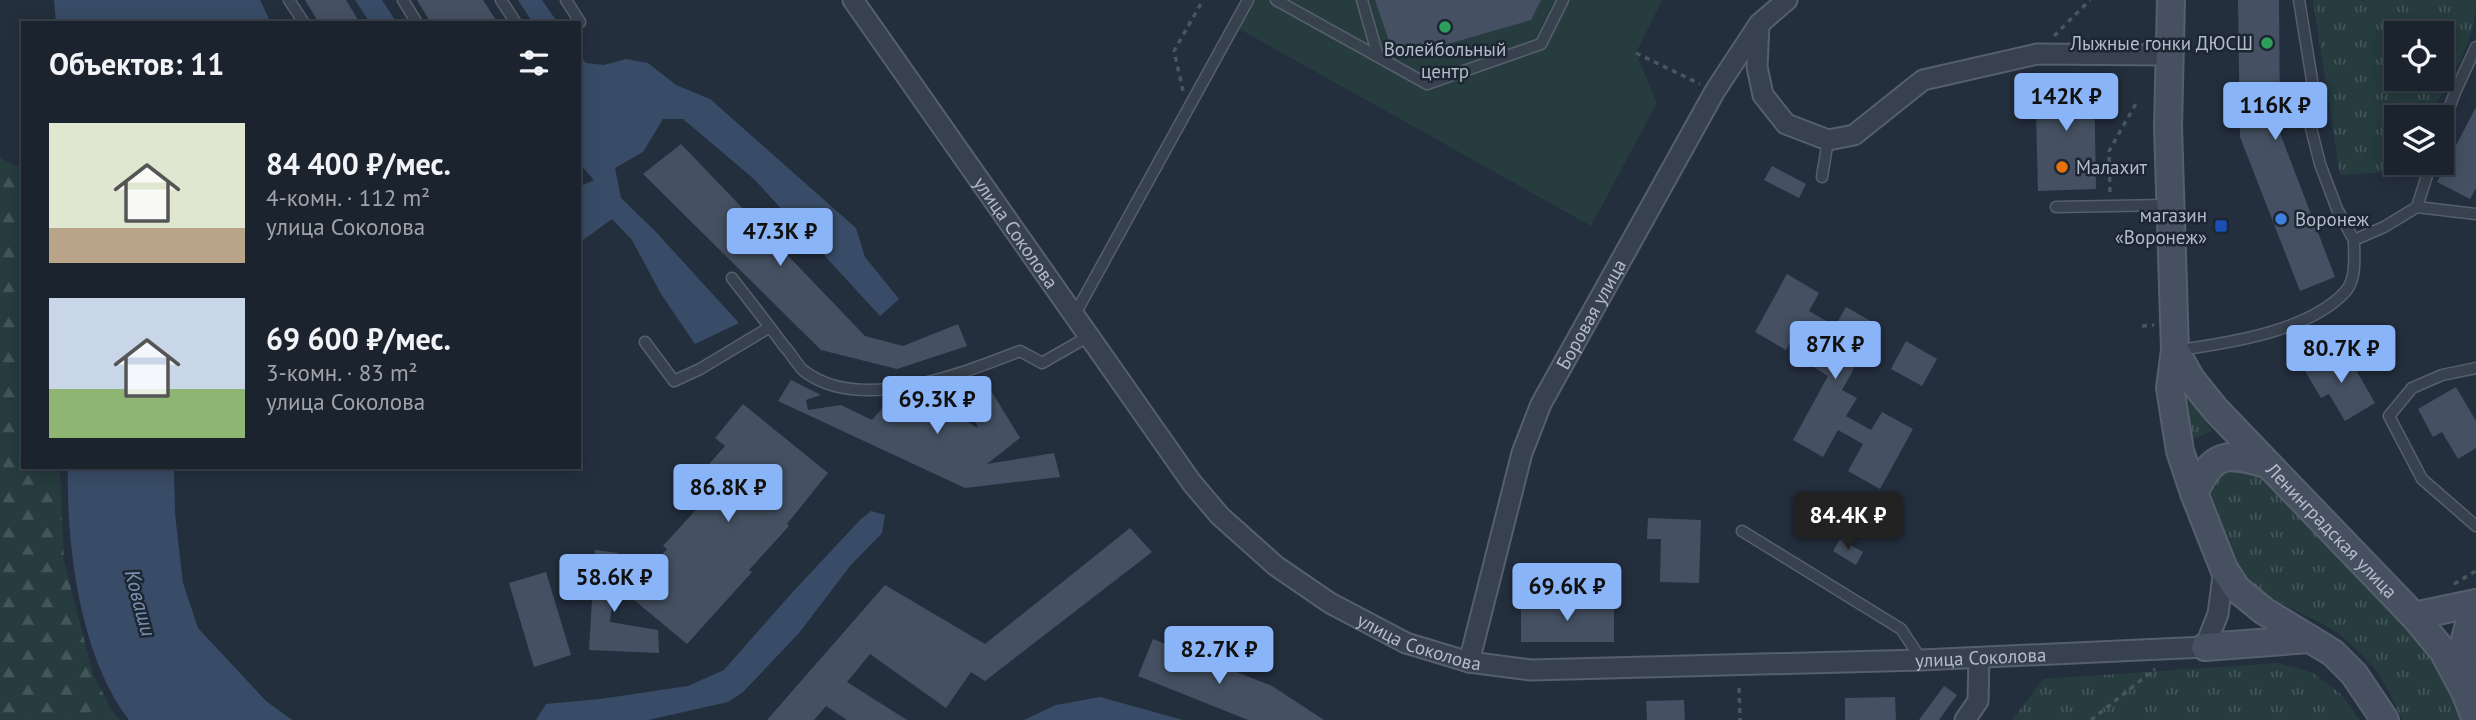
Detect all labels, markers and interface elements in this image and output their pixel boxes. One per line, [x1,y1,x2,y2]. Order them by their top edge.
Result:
marker: Волейбольный центр [1437,19,1453,35]
map controls [2384,21,2454,175]
button: locate [2384,21,2454,91]
place label: Лыжные гонки ДЮСШ [2069,31,2253,55]
marker: Лыжные гонки ДЮСШ [2259,35,2275,51]
place label: Волейбольный центр [1384,37,1506,83]
text: Объектов: 11 [49,44,224,83]
icon: filters [515,44,553,82]
pin: 142K ₽ [2009,74,2123,133]
text: 142K ₽ [2030,81,2102,110]
pin: 116K ₽ [2218,82,2332,142]
text: 116K ₽ [2239,90,2311,119]
button: layers [2384,105,2454,175]
text: 84 400 ₽/мес. [266,144,451,183]
icon: home [105,151,189,235]
place label: Малахит [2076,155,2148,179]
marker: Малахит [2054,159,2070,175]
street label: улица Соколова [969,172,1064,293]
text: 4-комн. · 112 m² [266,183,430,212]
place label: магазин «Воронеж» [2115,203,2207,249]
place label: Воронеж [2295,207,2370,231]
pin: 47.3K ₽ [715,208,845,268]
marker: Воронеж [2273,211,2289,227]
text: улица Соколова [266,212,425,241]
text: 47.3K ₽ [743,216,817,245]
marker: магазин «Воронеж» [2213,218,2229,234]
street label: Боровая улица [1551,255,1631,374]
text: 69 600 ₽/мес. [266,319,451,358]
pin: 87K ₽ [1786,322,1884,381]
icon: home [105,326,189,410]
pin: 80.7K ₽ [2276,326,2406,385]
text: 87K ₽ [1806,329,1864,358]
text: 80.7K ₽ [2302,333,2380,362]
text: 3-комн. · 83 m² [266,358,418,387]
pin: 69.3K ₽ [872,376,1002,436]
text: 69.3K ₽ [898,384,976,413]
text: улица Соколова [266,387,425,416]
street label: Ленинградская улица [2260,457,2402,603]
pin: 86.8K ₽ [663,464,793,524]
text: 86.8K ₽ [689,472,767,501]
pin: 84.4K ₽ [1783,492,1913,552]
text: 84.4K ₽ [1809,500,1887,529]
pin: 58.6K ₽ [549,554,679,614]
text: 58.6K ₽ [575,562,653,591]
pin: 69.6K ₽ [1502,564,1632,623]
water label: Коваши [119,566,162,640]
text: 69.6K ₽ [1528,571,1606,600]
street label: улица Соколова [1353,607,1483,675]
pin: 82.7K ₽ [1154,626,1284,686]
text: 82.7K ₽ [1180,634,1258,663]
street label: улица Соколова [1915,642,2047,672]

